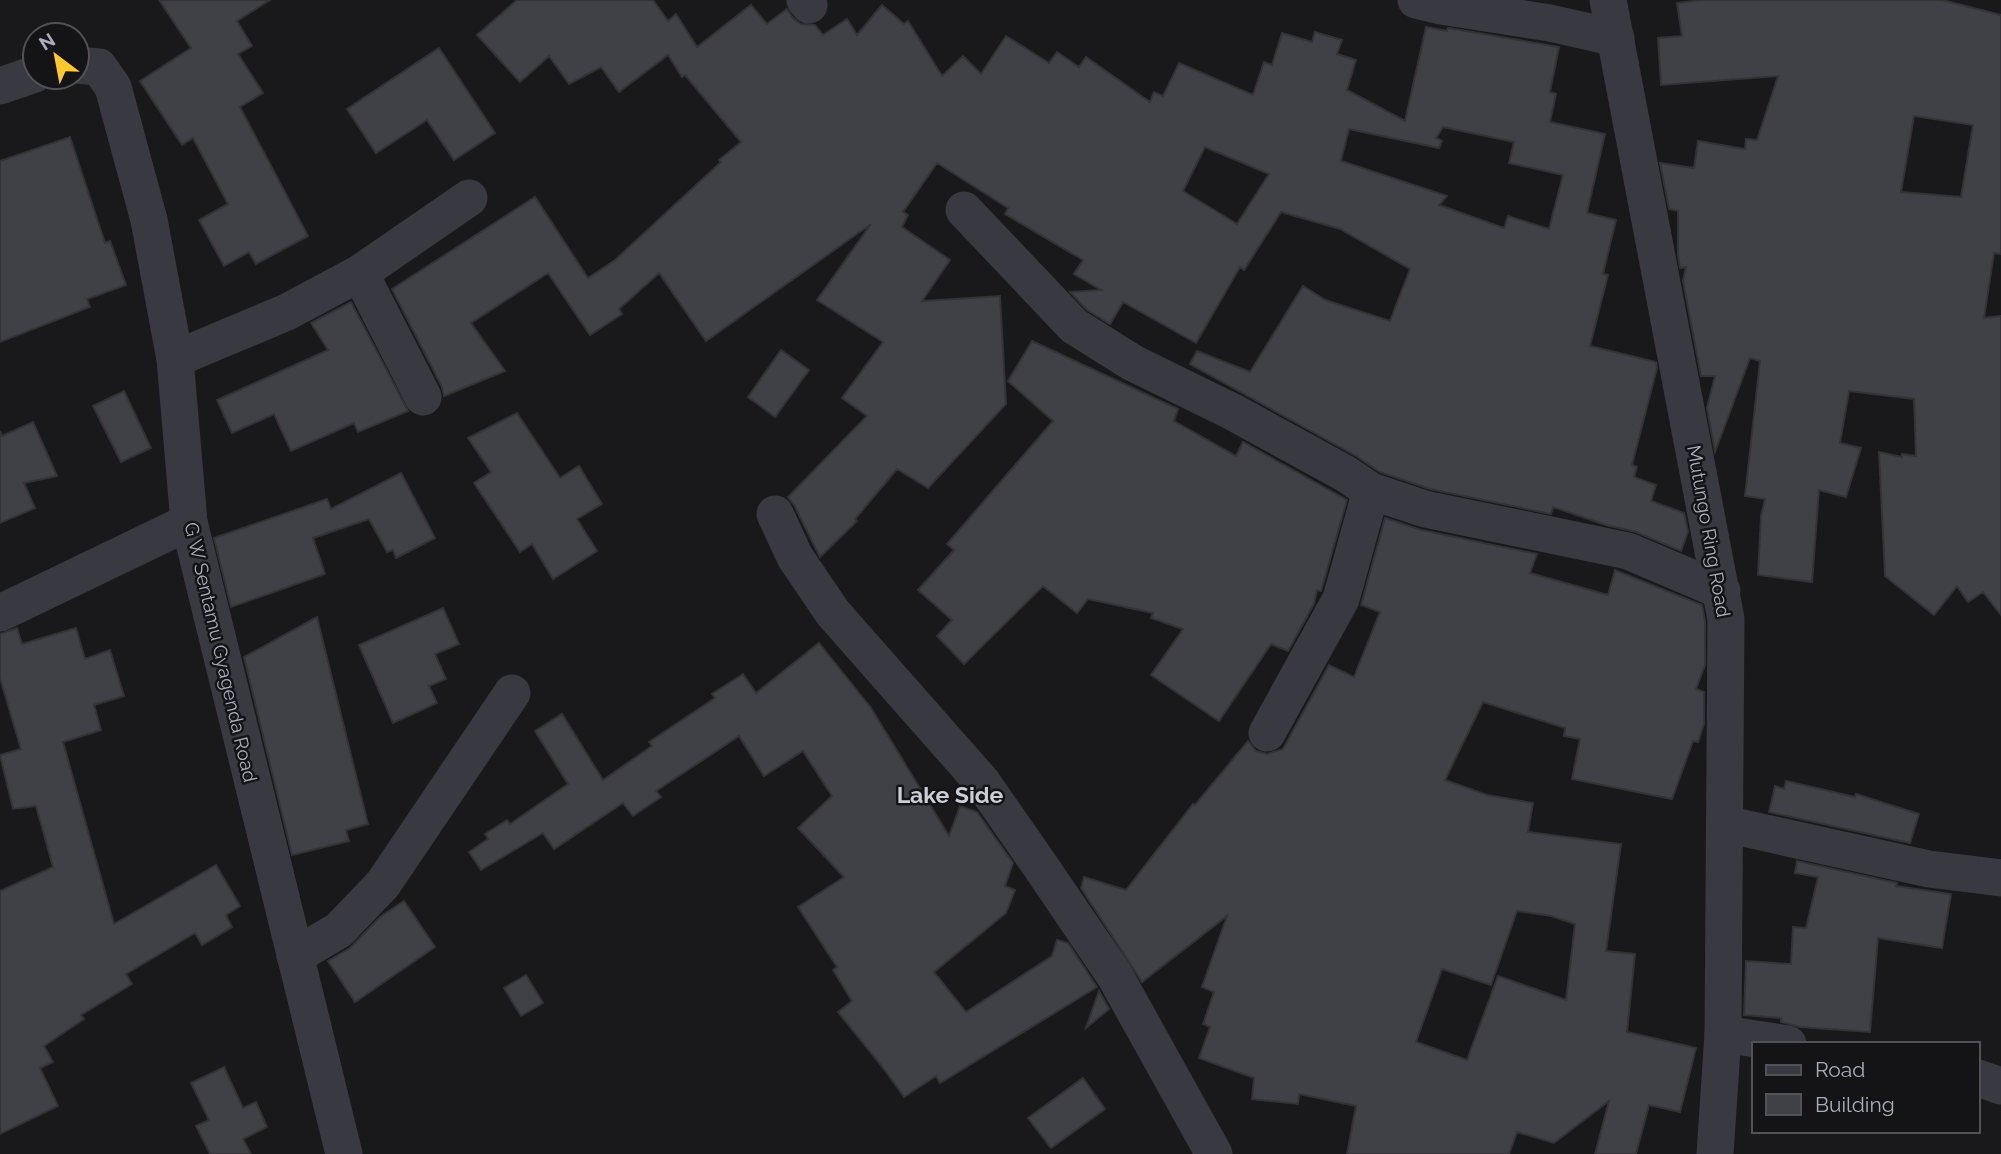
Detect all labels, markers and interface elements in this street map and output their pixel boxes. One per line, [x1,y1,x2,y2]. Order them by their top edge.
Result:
north arrow [21,21,91,91]
text: N [35,28,59,55]
street label: Mutungo Ring Road [1683,443,1735,619]
street label: G W Sentamu Gyagenda Road [180,520,262,784]
district label: Lake Side [897,781,1004,808]
legend [1752,1042,1980,1133]
text: Road [1815,1057,1865,1082]
text: Building [1815,1092,1895,1117]

